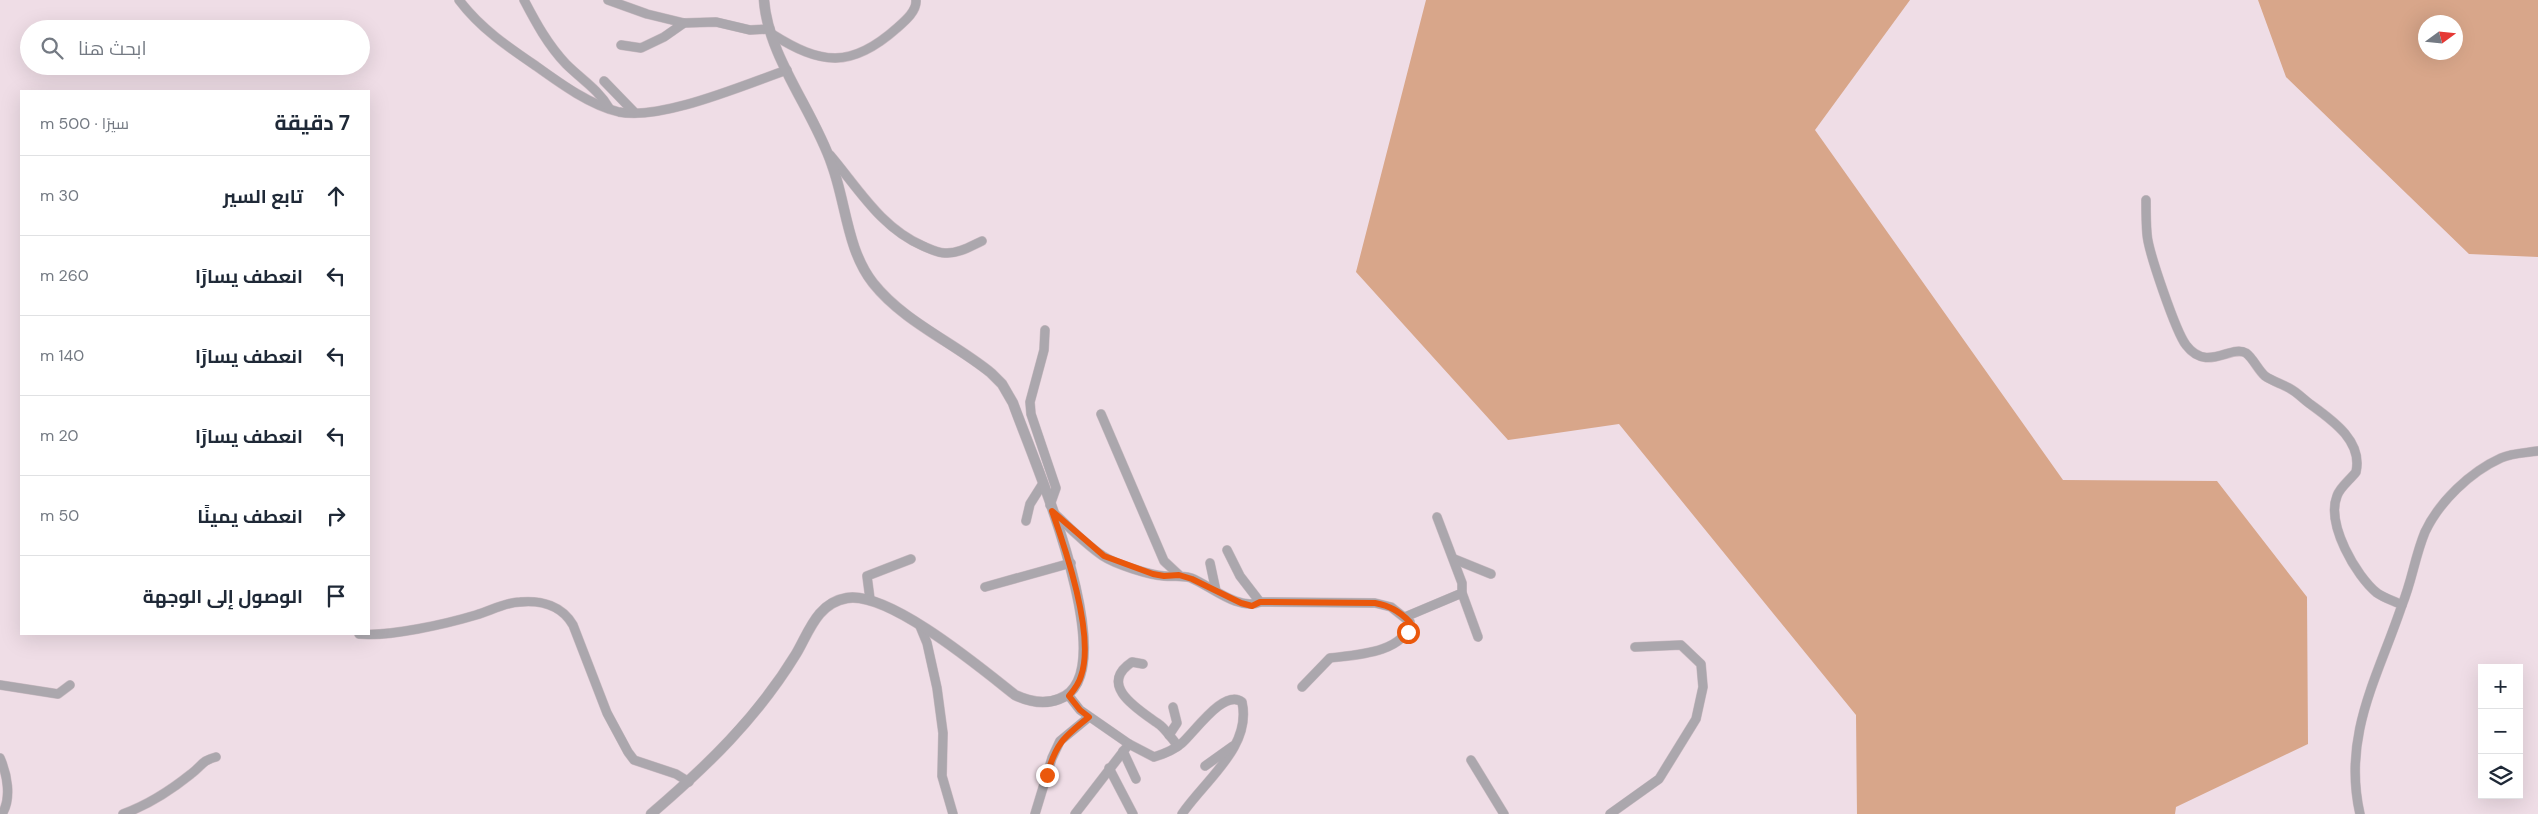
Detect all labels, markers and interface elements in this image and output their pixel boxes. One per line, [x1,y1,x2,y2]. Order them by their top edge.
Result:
north arrow [2418,15,2463,60]
search box [20,20,370,75]
icon: search [38,34,66,62]
text: ابحث هنا [78,36,147,61]
text: 7 دقيقة [274,109,350,137]
text: سيرًا · 500 m [40,113,129,134]
icon: ahead [322,182,350,210]
text: تابع السير [223,184,303,209]
text: 30 m [40,185,79,206]
icon: left [322,262,350,290]
text: انعطف يسارًا [195,264,303,289]
text: 260 m [40,265,89,286]
icon: left [322,342,350,370]
text: انعطف يسارًا [195,344,303,369]
text: 140 m [40,345,84,366]
icon: left [322,422,350,450]
text: انعطف يسارًا [195,424,303,449]
text: 20 m [40,425,79,446]
icon: right [322,502,350,530]
text: انعطف يمينًا [197,504,303,529]
text: 50 m [40,505,79,526]
icon: arrive [322,582,350,610]
text: الوصول إلى الوجهة [143,584,303,609]
route start [1397,621,1420,644]
map controls [2478,664,2523,799]
button: + [2478,664,2523,709]
button: − [2478,709,2523,754]
button: layers [2478,754,2523,799]
route end [1036,764,1059,787]

